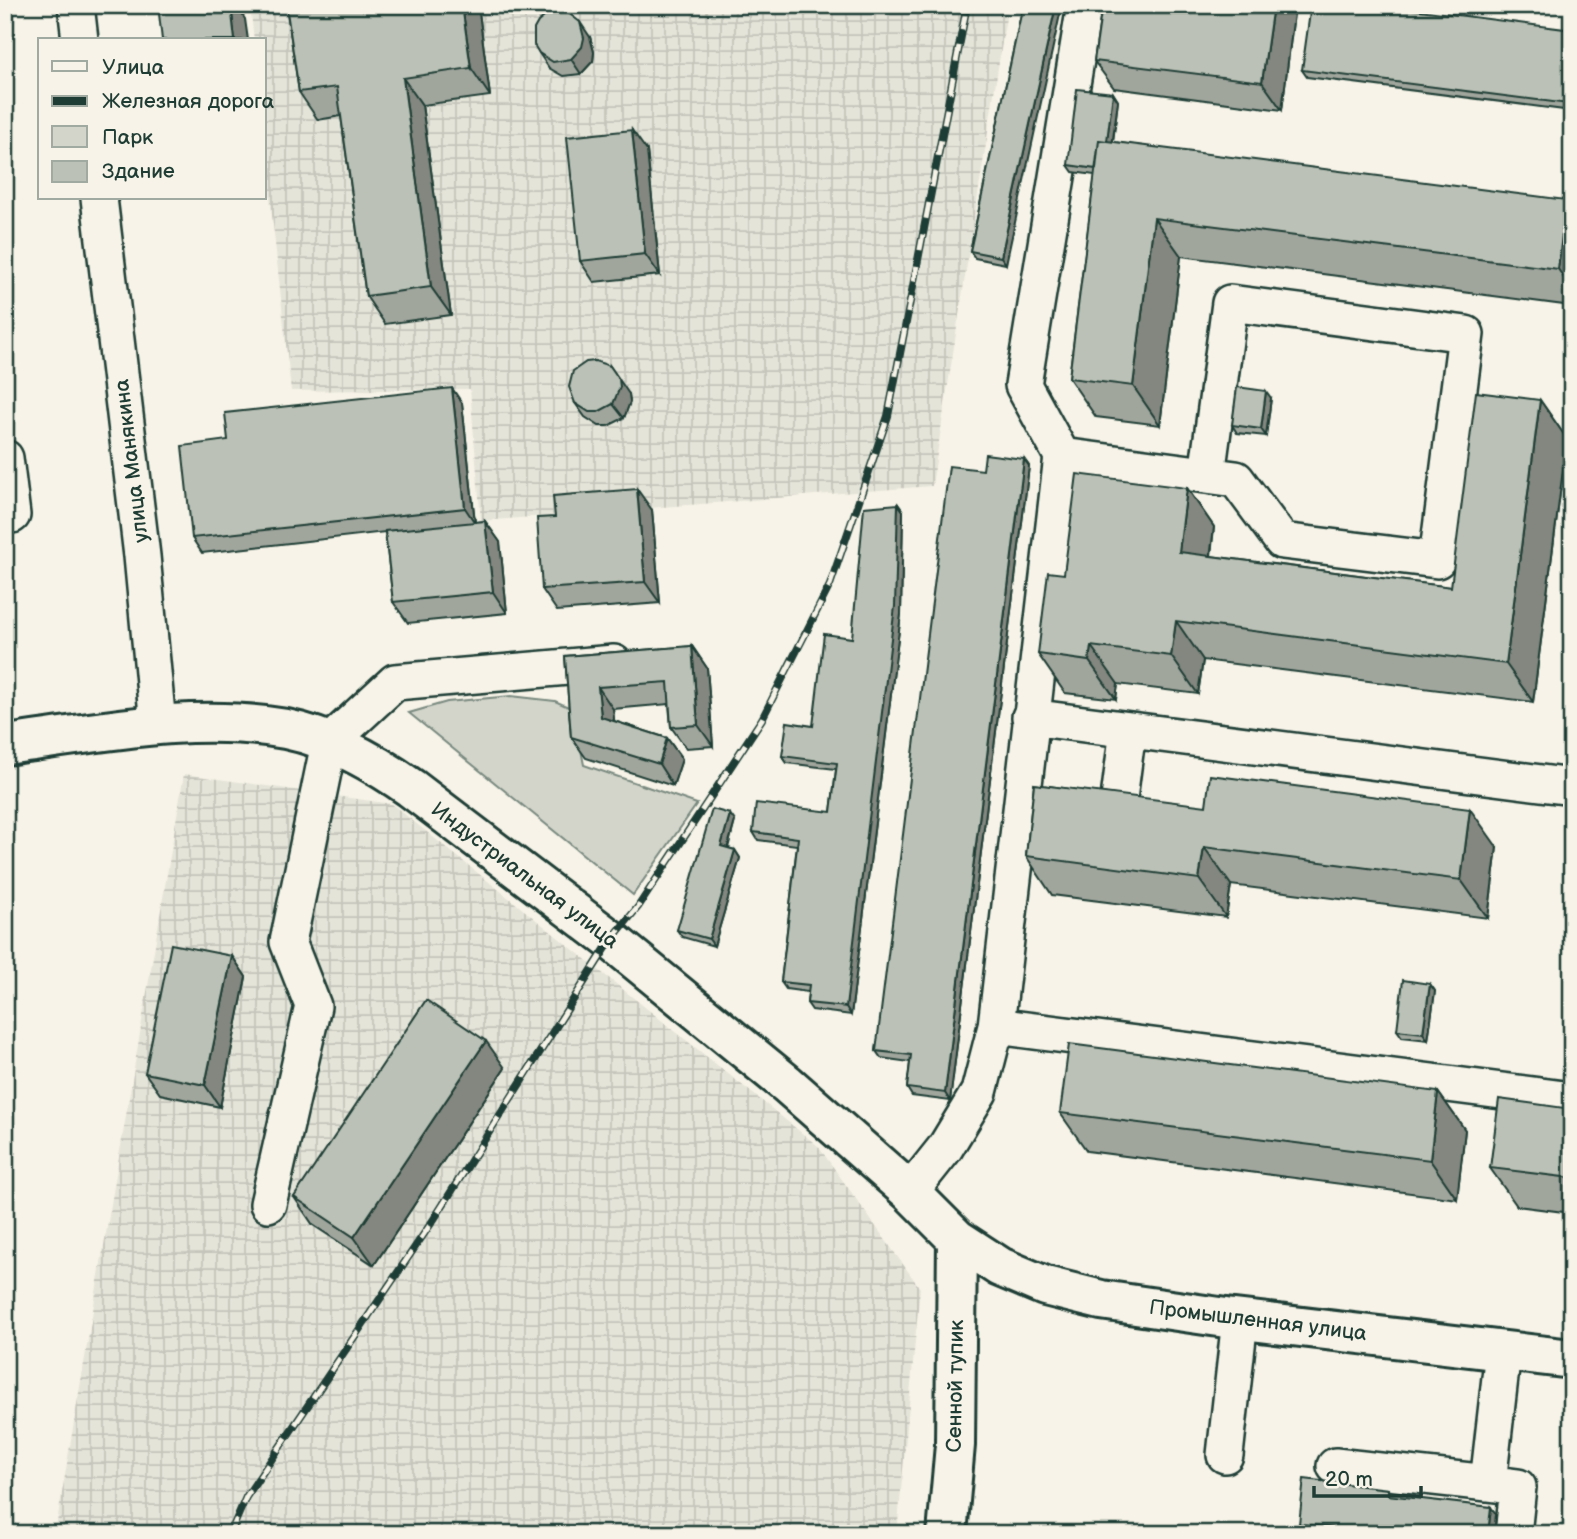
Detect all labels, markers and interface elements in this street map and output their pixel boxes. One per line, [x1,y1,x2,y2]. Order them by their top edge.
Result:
legend [38,38,266,200]
text: Улица [102,55,165,80]
text: Железная дорога [102,89,275,114]
text: Парк [102,125,153,150]
text: Здание [102,159,175,184]
street label: улица Манякина [109,377,154,544]
street label: Индустриальная улица [426,797,624,954]
street label: Промышленная улица [1148,1295,1369,1346]
street label: Сенной тупик [942,1319,969,1453]
scale bar [1314,1455,1421,1499]
text: 20 m [1325,1467,1373,1492]

